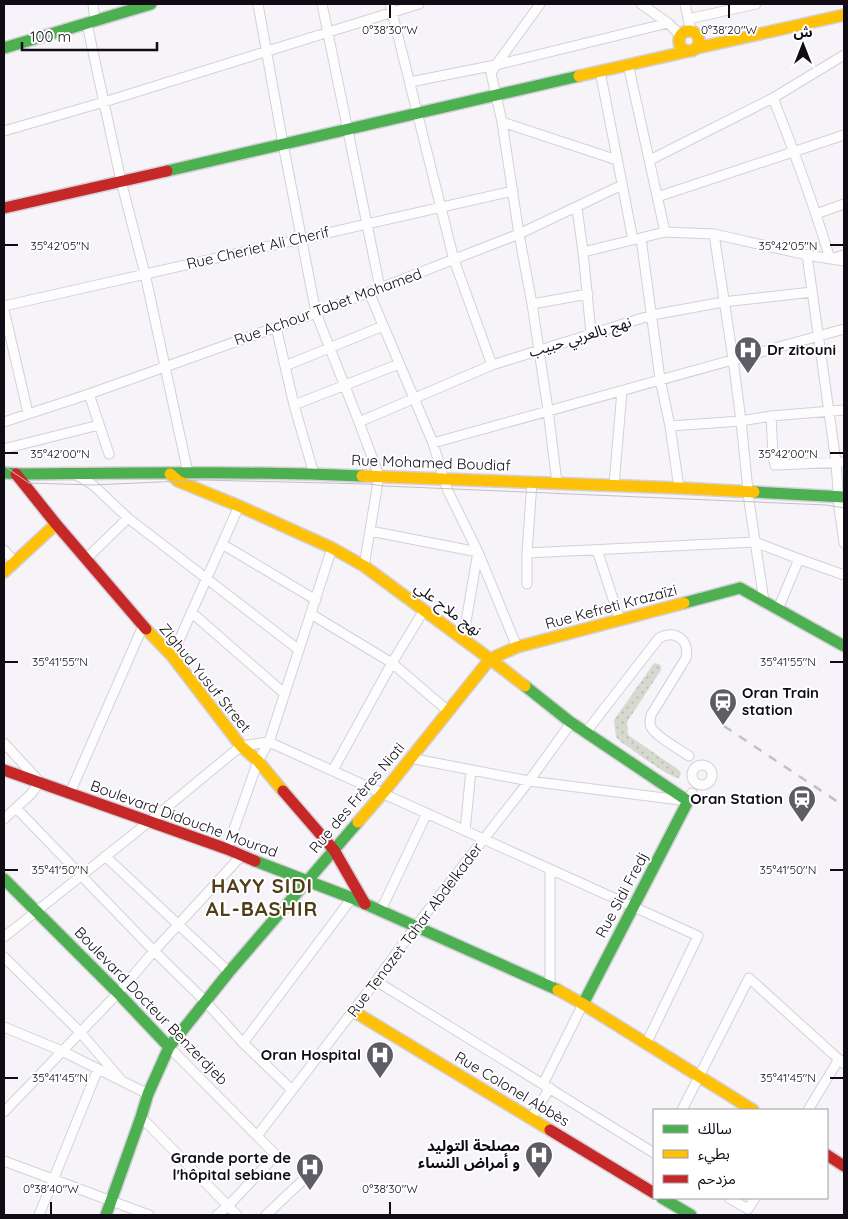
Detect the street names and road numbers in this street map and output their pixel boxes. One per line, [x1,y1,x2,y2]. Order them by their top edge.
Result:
street label: Rue Cheriet Ali Cherif [185,222,332,273]
street label: Rue Achour Tabet Mohamed [231,264,424,349]
street label: نهج بالعربي حبيب [526,312,634,364]
street label: Rue Mohamed Boudiaf [351,450,512,475]
street label: نهج ملاح علي [409,577,486,642]
street label: Rue Kefreti Krazaïzi [543,580,679,633]
street label: Zighud Yusuf Street [155,619,255,736]
street label: Rue des Frères Niati [305,739,408,857]
street label: Boulevard Didouche Mourad [88,776,280,861]
street label: Rue Tenazet Tahar Abdelkader [343,839,487,1021]
street label: Rue Sidi Fredj [591,849,652,941]
street label: Boulevard Docteur Benzerdjeb [71,922,232,1089]
street label: Rue Colonel Abbès [452,1047,573,1130]

